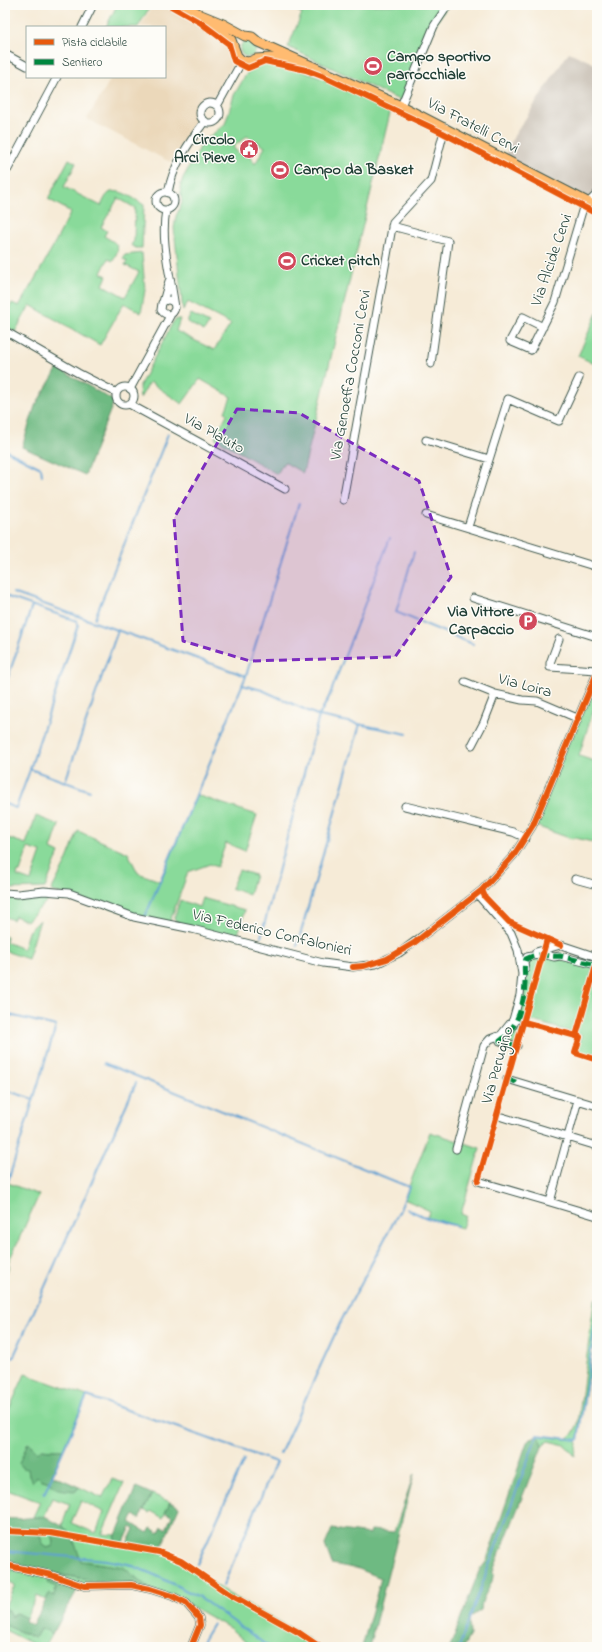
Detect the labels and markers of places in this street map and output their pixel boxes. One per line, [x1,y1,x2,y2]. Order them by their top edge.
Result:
place label: Campo sportivo parrocchiale [387,45,491,87]
sports icon: Campo sportivo parrocchiale [362,55,384,77]
place label: Circolo Arci Pieve [174,128,236,170]
public building icon: Circolo Arci Pieve [238,138,260,160]
place label: Campo da Basket [294,158,414,182]
sports icon: Campo da Basket [269,159,291,181]
place label: Cricket pitch [301,249,380,273]
sports icon: Cricket pitch [276,250,298,272]
place label: Via Vittore Carpaccio [447,600,515,642]
parking icon: Via Vittore Carpaccio [517,610,539,632]

